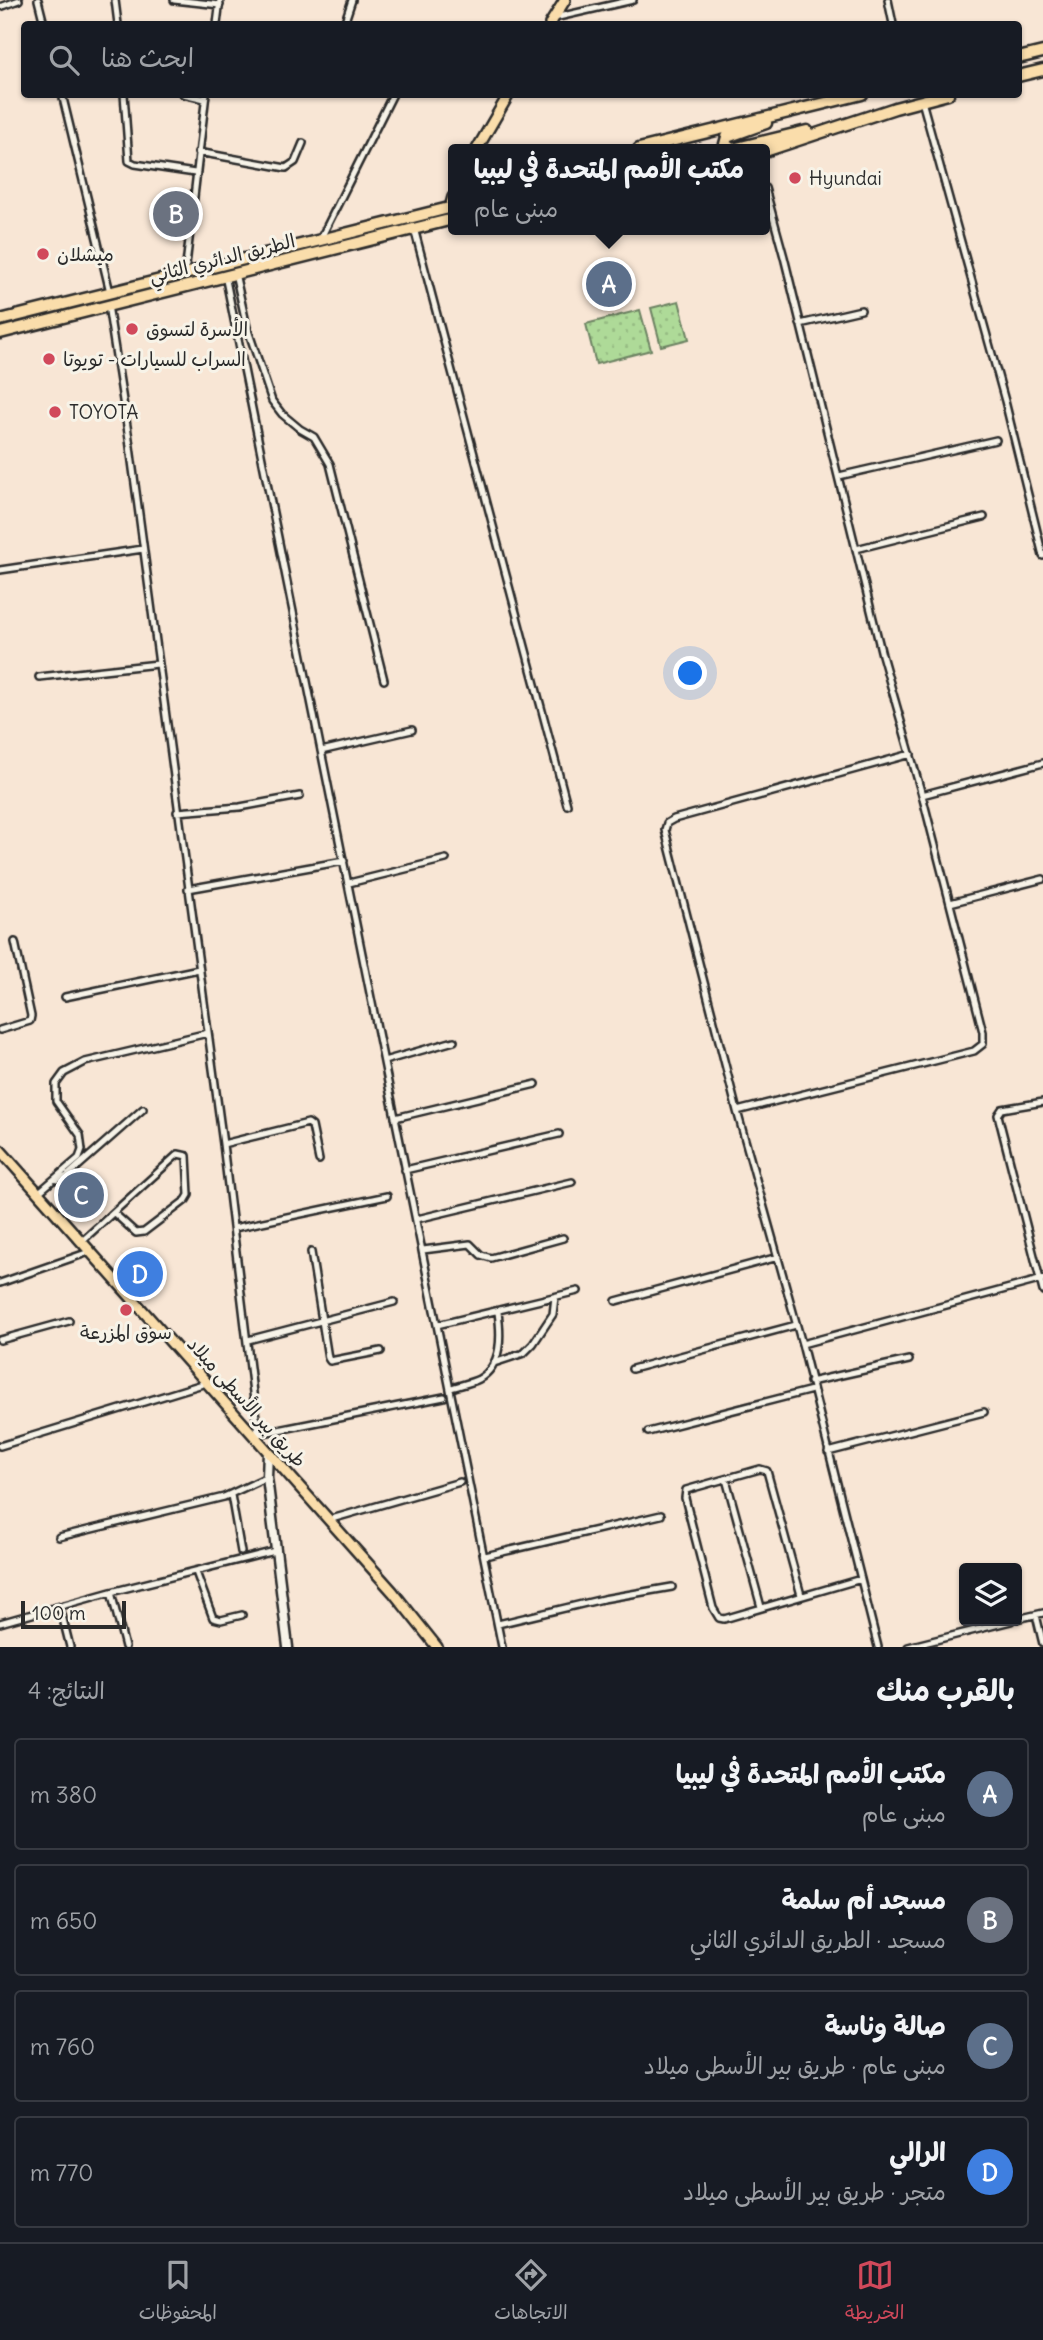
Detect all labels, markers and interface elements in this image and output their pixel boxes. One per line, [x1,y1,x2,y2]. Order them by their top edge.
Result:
search box [21,21,1022,98]
icon: search [45,41,83,79]
text: ابحث هنا [101,41,194,74]
popup [448,144,770,235]
text: مكتب الأمم المتحدة في ليبيا [474,152,744,185]
place label: Hyundai [809,166,882,190]
marker: Hyundai [787,170,803,186]
pin: B [153,188,199,240]
text: مبنى عام [474,194,558,223]
street label: الطريق الدائري الثاني [147,228,299,293]
place label: ميشلان [57,242,114,266]
marker: ميشلان [35,246,51,262]
pin: A [586,258,632,310]
place label: الأسرة لتسوق [146,317,248,341]
marker: الأسرة لتسوق [124,321,140,337]
place label: السراب للسيارات - تويوتا [63,347,246,372]
marker: السراب للسيارات - تويوتا [41,351,57,367]
place label: TOYOTA [69,400,139,424]
marker: TOYOTA [47,404,63,420]
your location [673,656,707,690]
pin: C [58,1169,104,1221]
pin: D [117,1248,163,1300]
marker: سوق المزرعة [118,1302,134,1318]
place label: سوق المزرعة [80,1320,172,1344]
street label: طريق بير الأسطى ميلاد [182,1332,312,1473]
map controls [959,1563,1022,1626]
button: layers [959,1563,1022,1626]
scale bar [21,1598,126,1630]
text: 100 m [32,1601,86,1625]
text: بالقرب منك [876,1671,1015,1709]
text: النتائج: 4 [28,1676,105,1705]
text: مكتب الأمم المتحدة في ليبيا [676,1757,946,1790]
text: 380 m [30,1780,97,1809]
text: A [983,1780,997,1809]
text: مبنى عام [862,1799,946,1828]
text: مسجد أم سلمة [782,1883,946,1916]
text: 650 m [30,1906,97,1935]
text: B [982,1906,998,1935]
text: مسجد · الطريق الدائري الثاني [690,1925,946,1954]
text: صالة وناسة [824,2009,946,2042]
text: 760 m [30,2032,95,2061]
text: C [982,2032,998,2061]
text: مبنى عام · طريق بير الأسطى ميلاد [644,2051,946,2080]
text: الرالي [889,2135,946,2168]
text: 770 m [30,2158,93,2187]
text: D [982,2158,998,2187]
text: متجر · طريق بير الأسطى ميلاد [683,2177,946,2206]
tab: المحفوظات [139,2256,217,2329]
tab: الاتجاهات [494,2256,568,2329]
tab: الخريطة [845,2256,904,2329]

